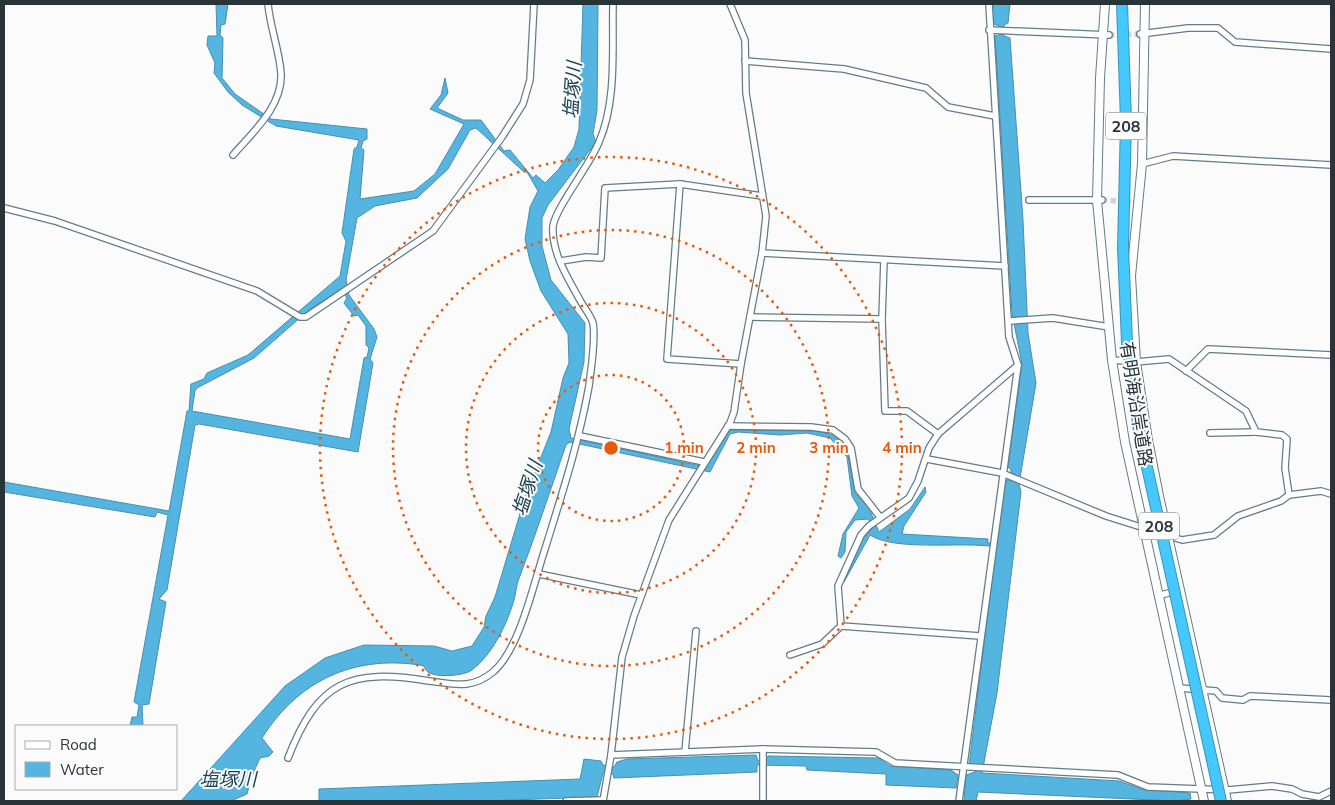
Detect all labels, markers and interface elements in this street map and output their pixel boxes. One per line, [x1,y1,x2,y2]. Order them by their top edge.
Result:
water label: 塩塚川 [558,59,586,119]
road number: 208 [1106,112,1146,140]
street label: 有明海沿岸道路 [1115,340,1158,468]
text: 1 min [664,438,704,457]
text: 2 min [736,438,776,457]
text: 3 min [809,438,849,457]
text: 4 min [882,438,922,457]
centre of rings [602,439,620,457]
water label: 塩塚川 [507,455,548,519]
road number: 208 [1139,512,1179,540]
legend [15,725,178,790]
text: Road [60,735,97,754]
text: Water [60,760,104,779]
water label: 塩塚川 [199,767,258,791]

